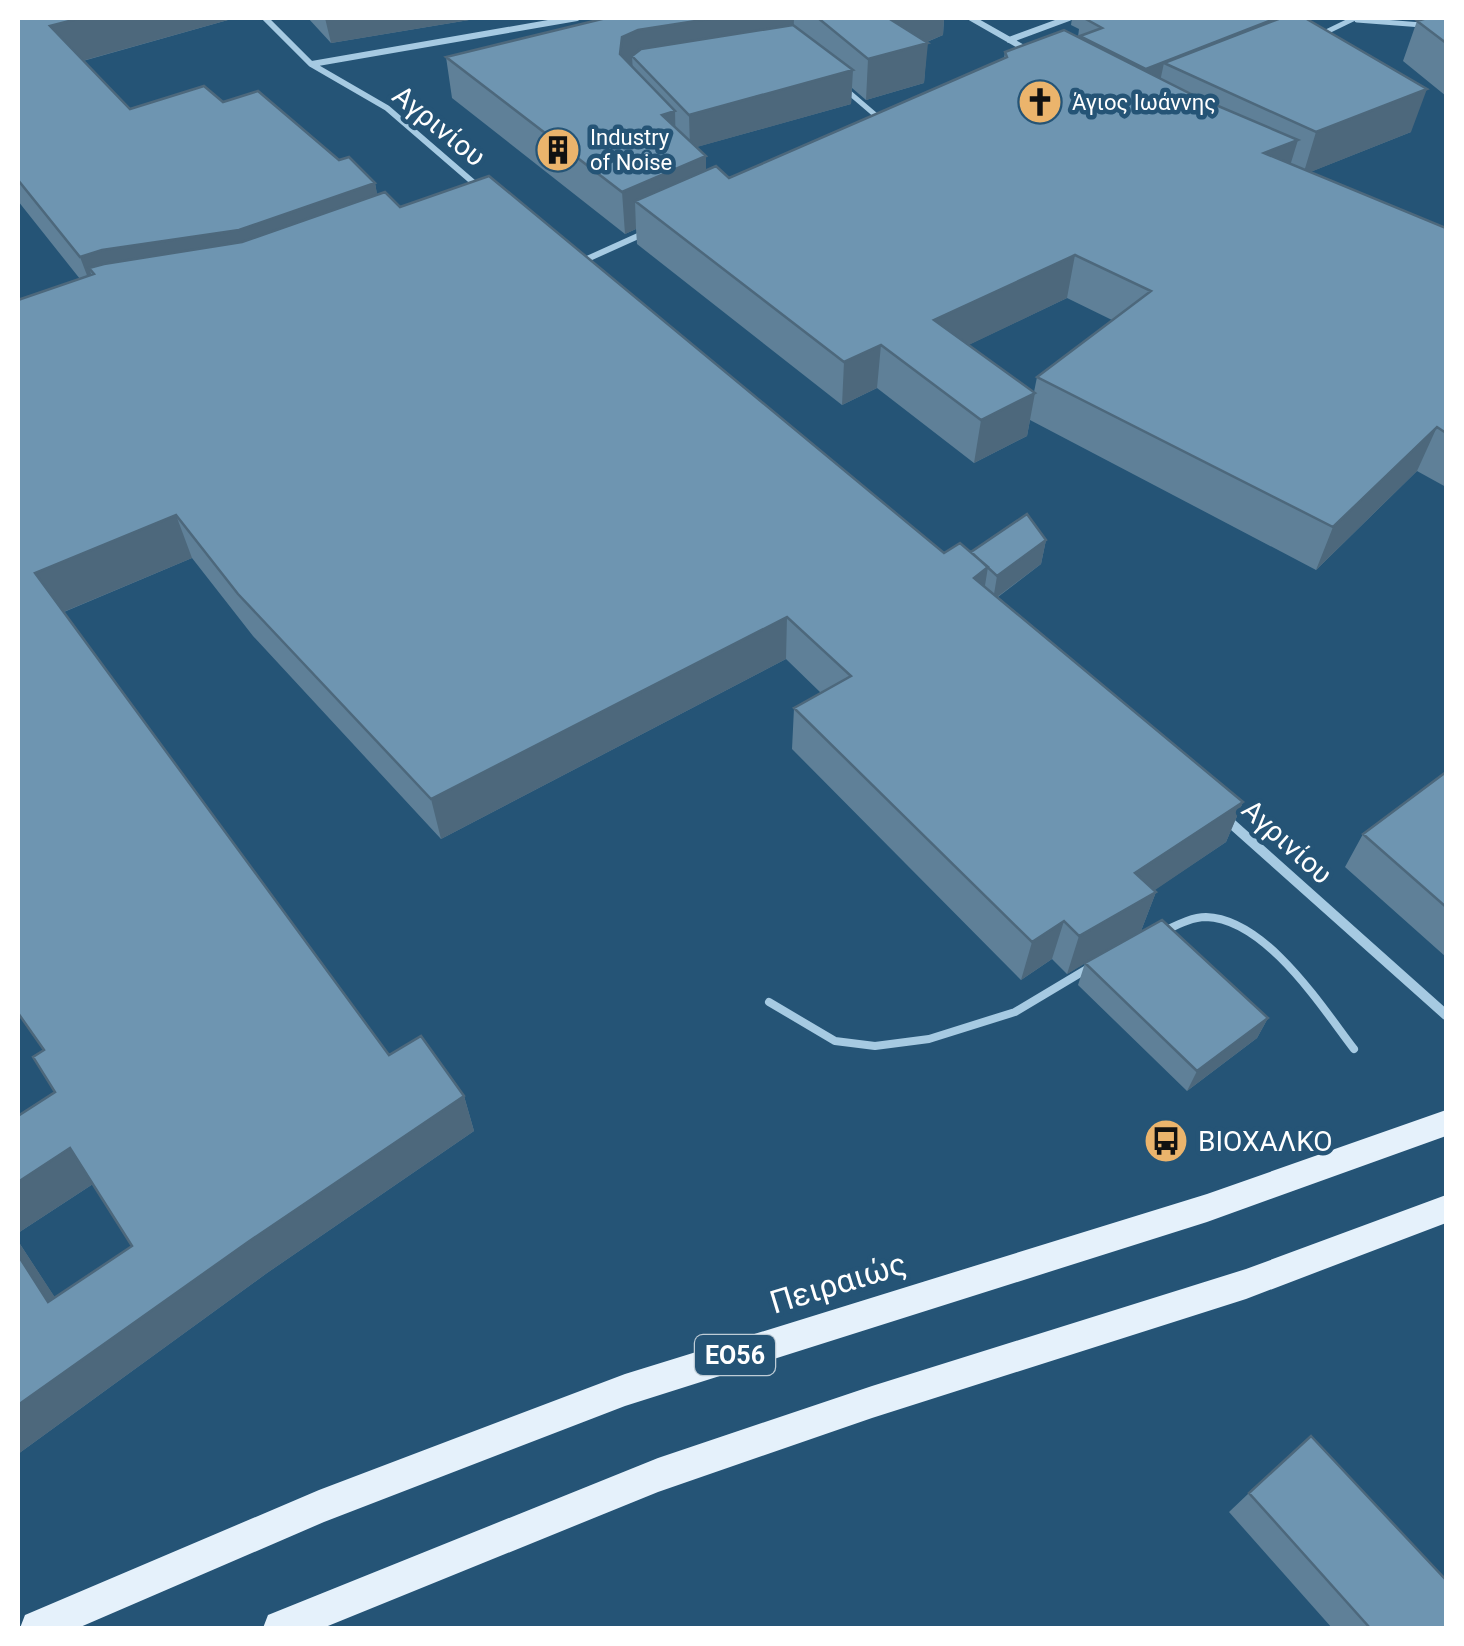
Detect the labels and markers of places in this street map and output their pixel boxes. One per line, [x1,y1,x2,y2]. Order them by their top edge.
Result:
church icon: Άγιος Ιωάννης [1017,79,1063,125]
place label: Άγιος Ιωάννης [1072,90,1216,115]
place label: Industry of Noise [590,125,672,175]
building icon: Industry of Noise [535,127,581,173]
bus stop icon: ΒΙΟΧΑΛΚΟ [1143,1118,1189,1164]
place label: ΒΙΟΧΑΛΚΟ [1198,1125,1333,1158]

